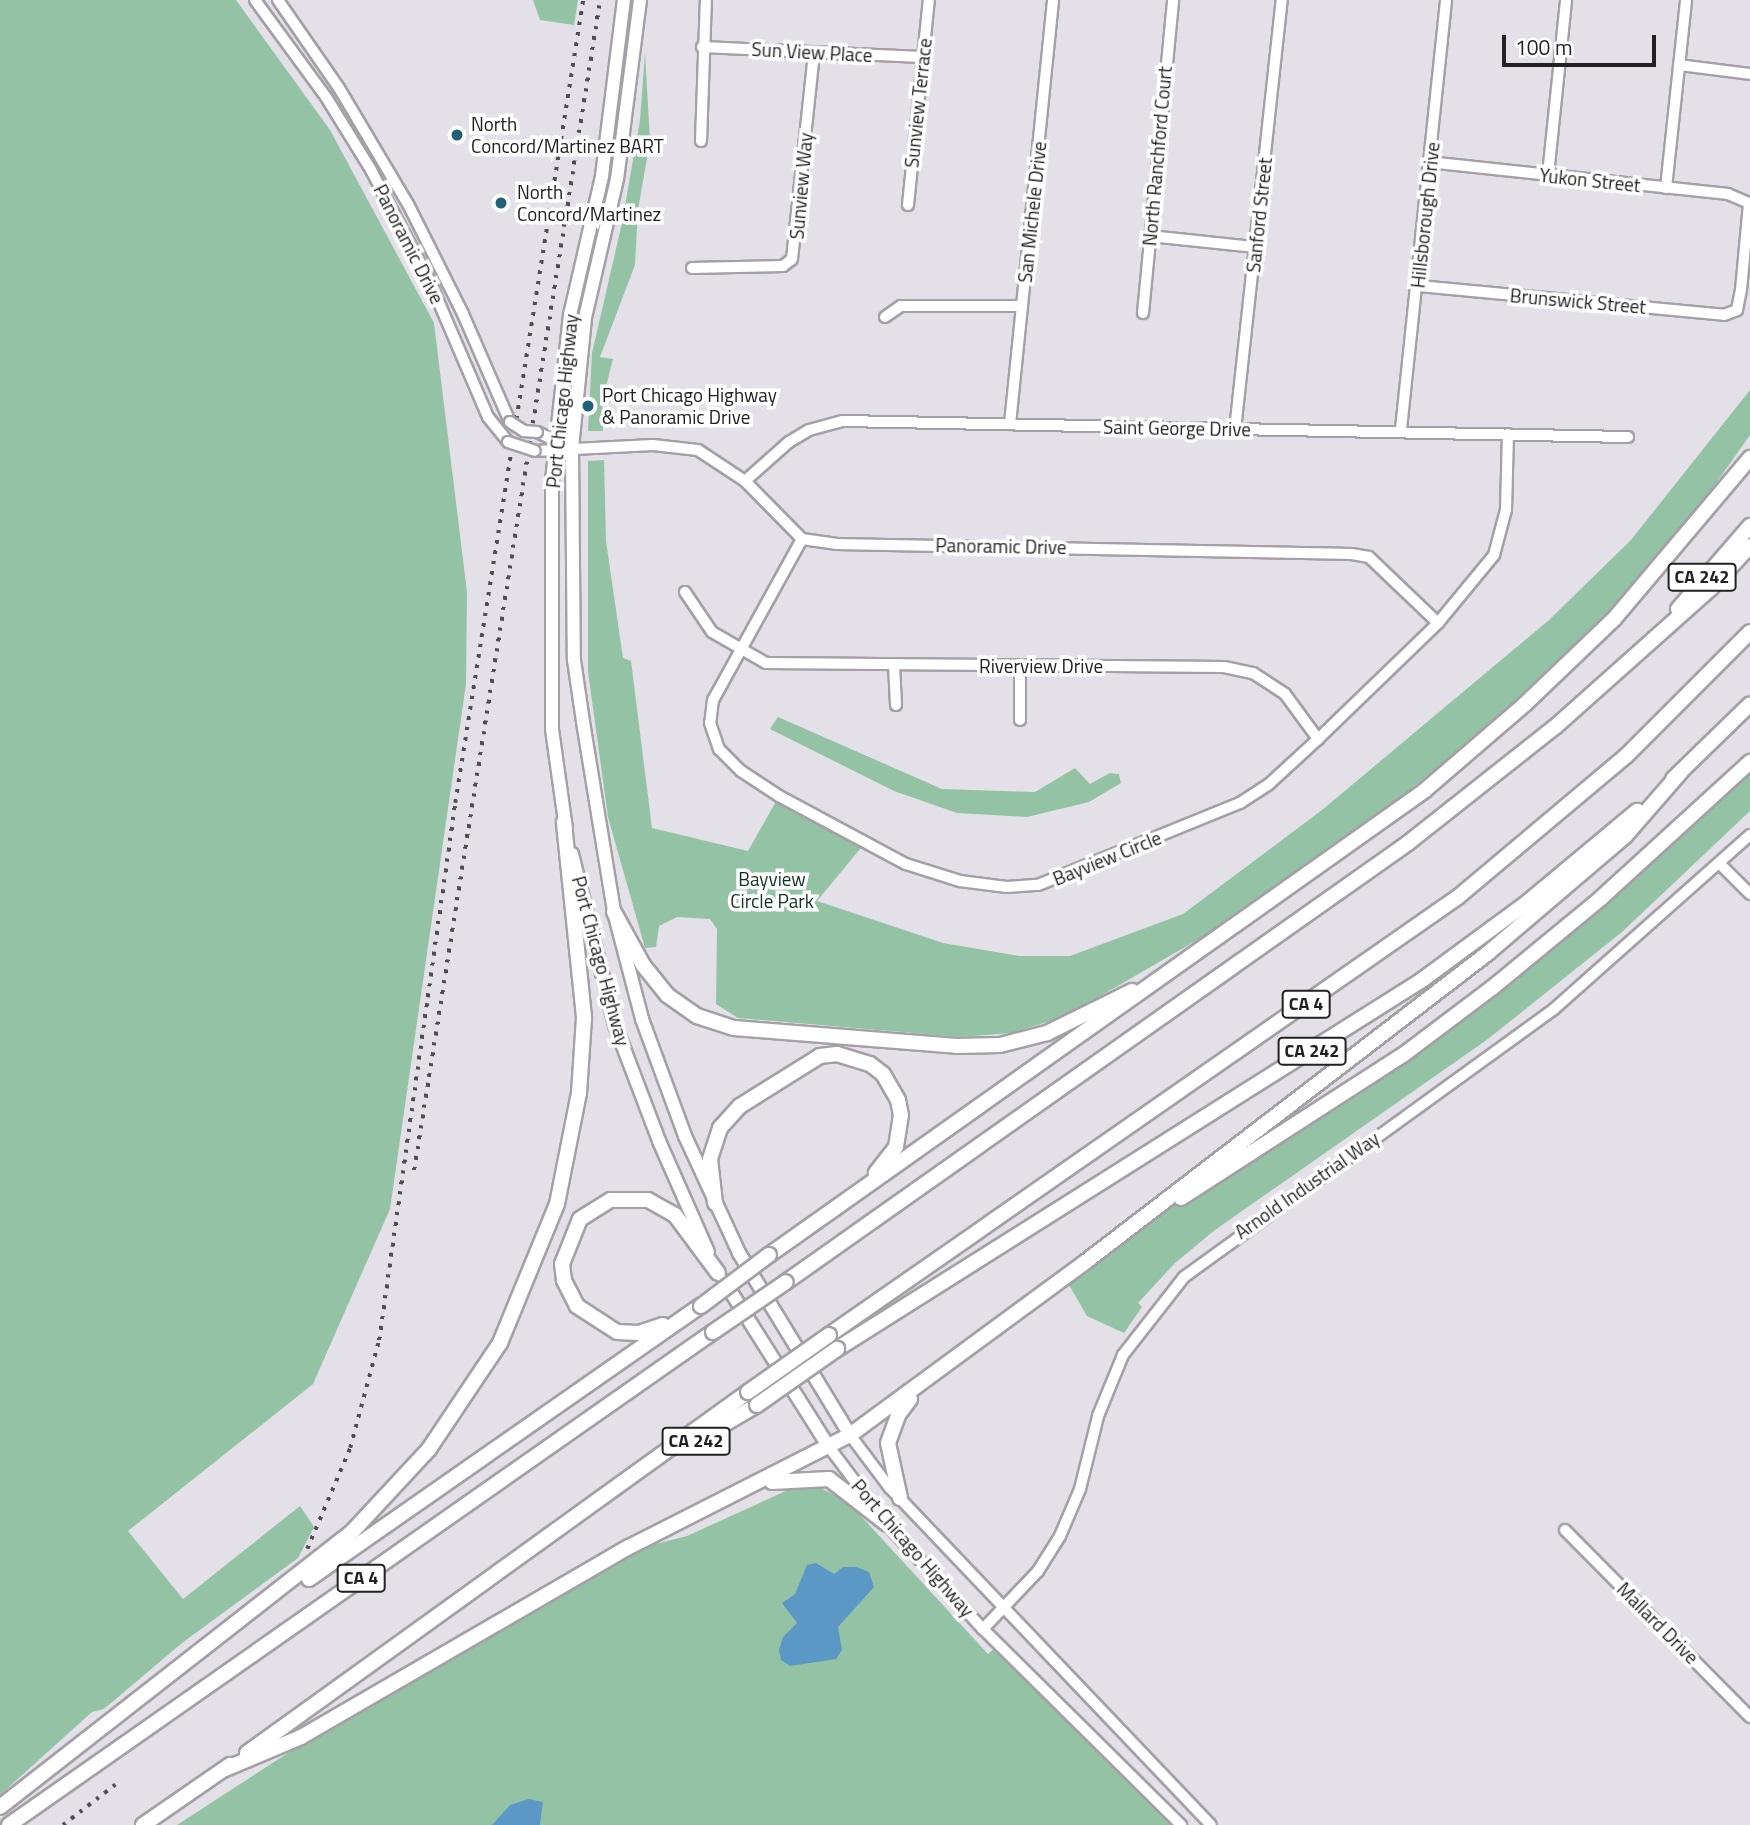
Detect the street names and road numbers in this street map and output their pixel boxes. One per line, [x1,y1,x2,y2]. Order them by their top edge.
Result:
street label: Sun View Place [751,37,873,67]
street label: Sunview Terrace [900,37,936,169]
street label: North Ranchford Court [1138,65,1176,247]
street label: Sunview Way [785,132,817,240]
street label: San Michele Drive [1013,140,1051,284]
street label: Hillsborough Drive [1406,141,1444,289]
street label: Sanford Street [1242,156,1276,274]
street label: Yukon Street [1538,163,1642,197]
street label: Panoramic Drive [369,180,449,308]
street label: Brunswick Street [1509,284,1647,318]
street label: Port Chicago Highway [542,313,582,489]
street label: Saint George Drive [1103,415,1251,441]
street label: Panoramic Drive [935,533,1067,559]
road number: CA 242 [1667,562,1737,592]
street label: Riverview Drive [979,655,1103,677]
street label: Bayview Circle [1049,826,1165,890]
street label: Port Chicago Highway [567,874,635,1048]
road number: CA 4 [1282,989,1330,1018]
road number: CA 242 [1277,1036,1347,1066]
street label: Arnold Industrial Way [1230,1127,1384,1243]
road number: CA 242 [661,1426,731,1456]
street label: Port Chicago Highway [847,1474,979,1622]
road number: CA 4 [336,1563,386,1592]
street label: Mallard Drive [1613,1578,1703,1668]

